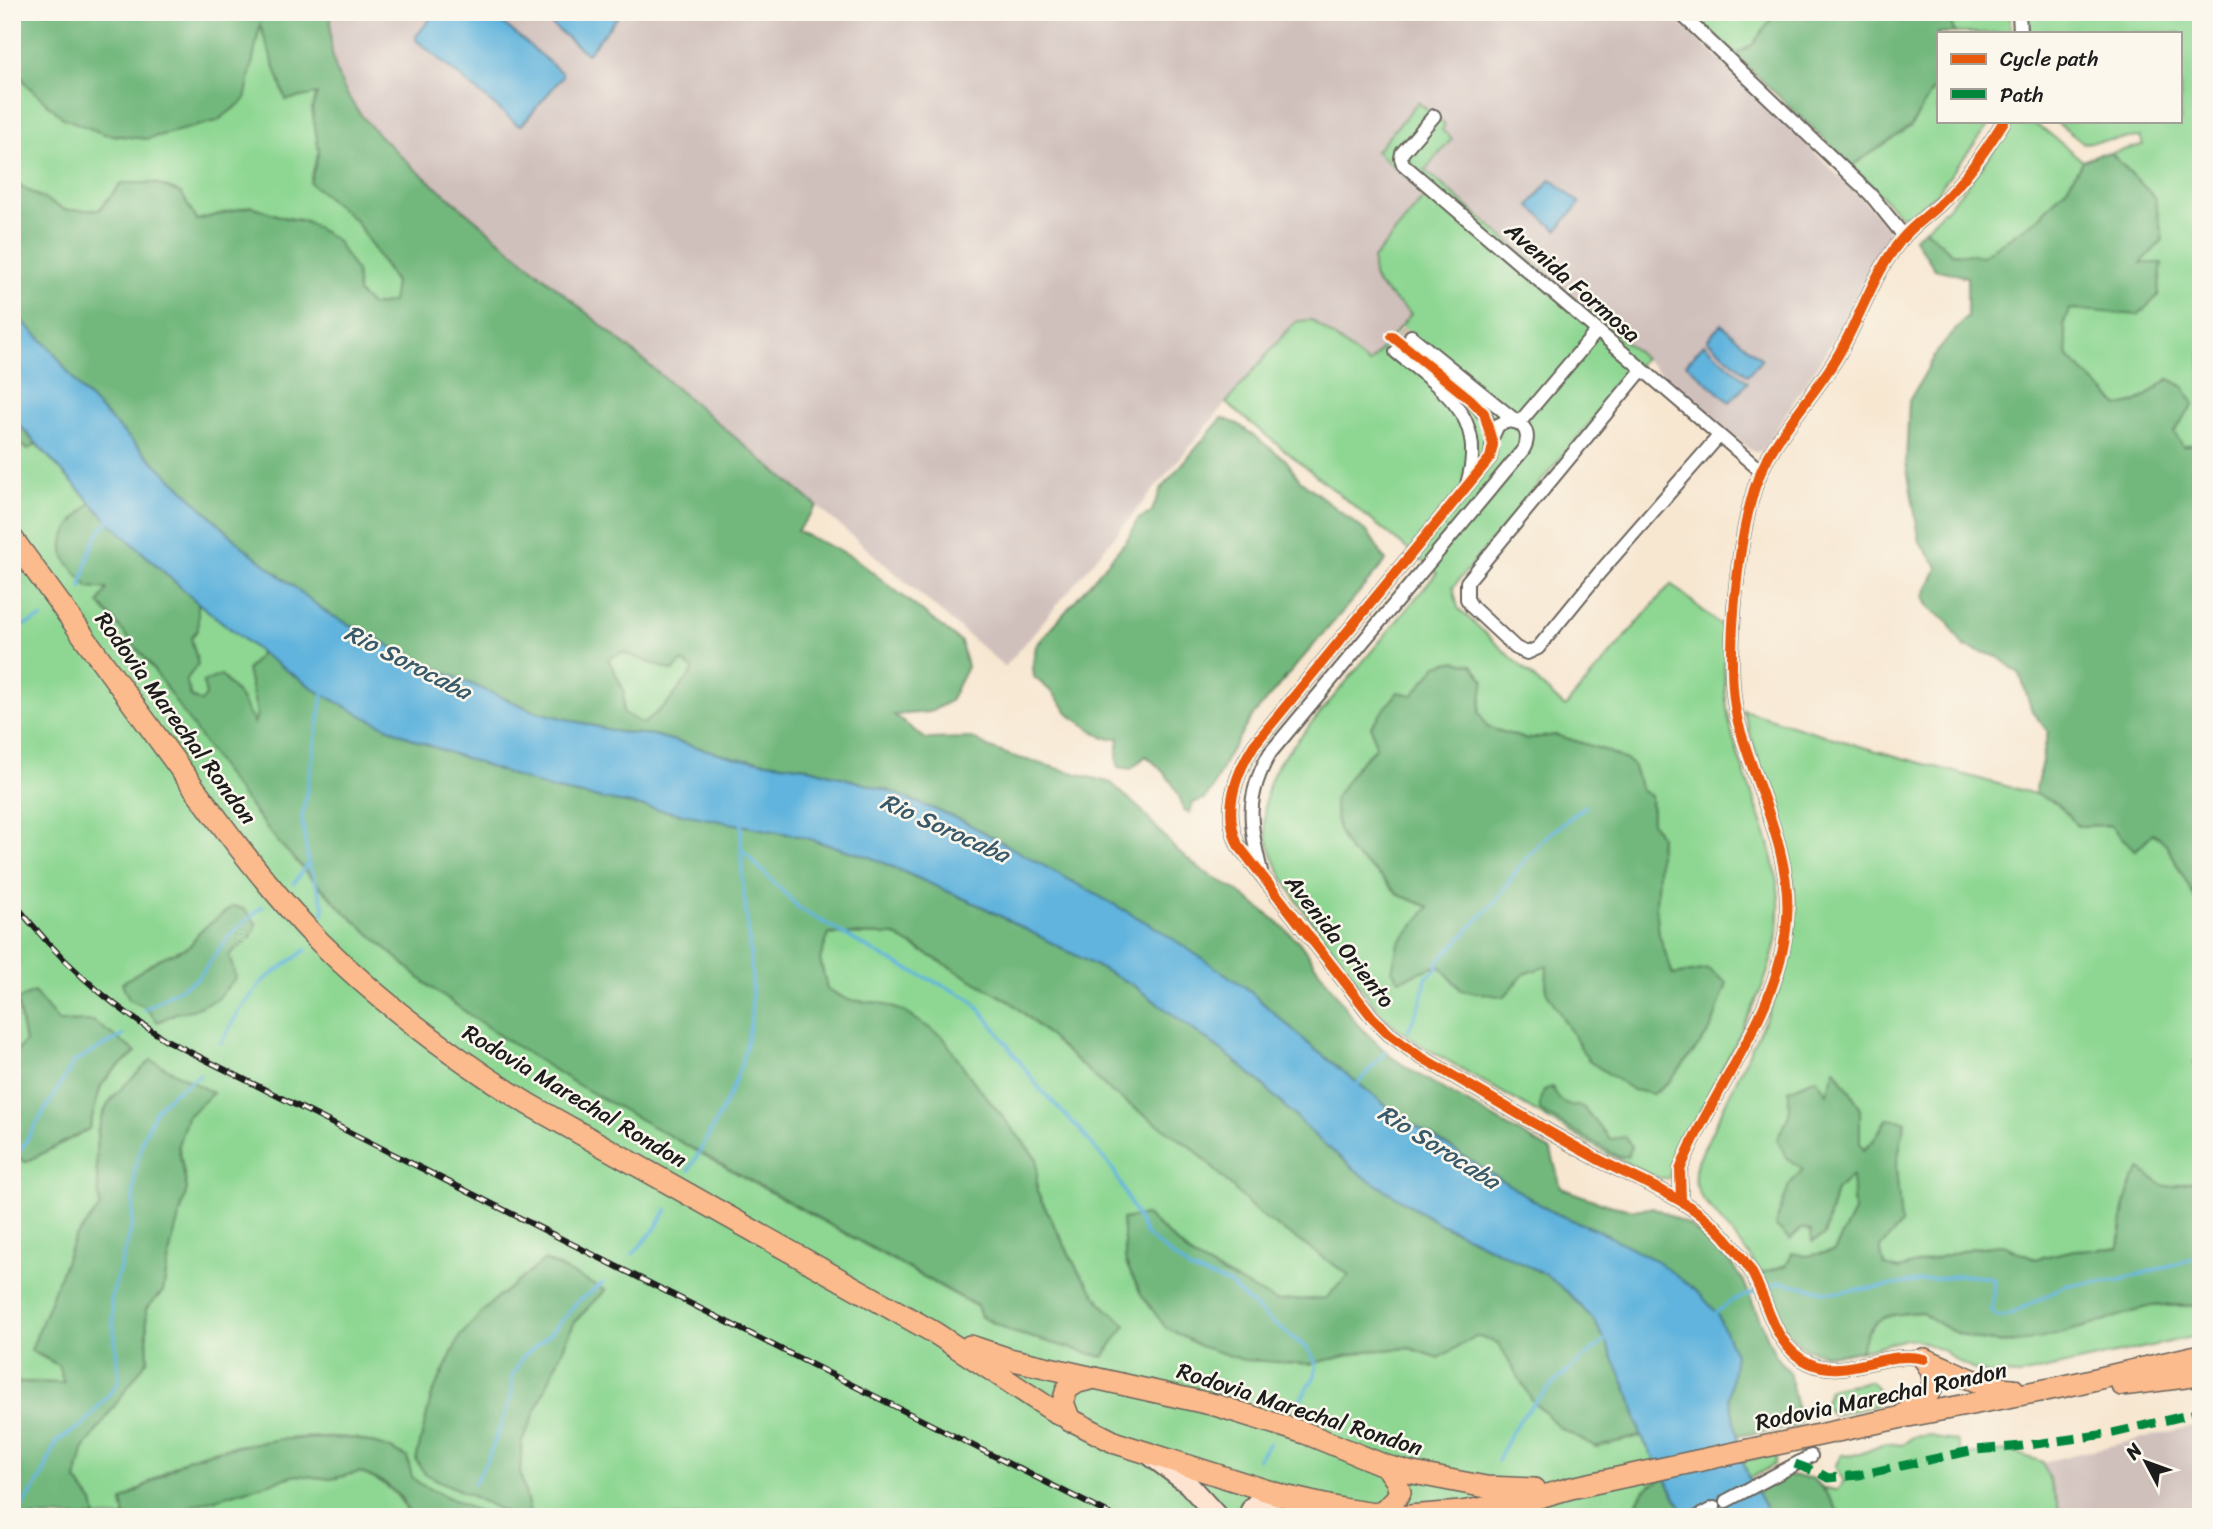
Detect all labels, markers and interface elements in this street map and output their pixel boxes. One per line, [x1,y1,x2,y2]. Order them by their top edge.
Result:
legend [1937,32,2182,122]
text: Cycle path [2000,40,2099,78]
text: Path [2000,76,2043,114]
street label: Avenida Formosa [1494,210,1651,354]
street label: Rodovia Marechal Rondon [84,602,268,835]
water label: Rio Sorocaba [337,612,481,713]
water label: Rio Sorocaba [874,781,1018,876]
street label: Avenida Oriento [1273,864,1405,1018]
street label: Rodovia Marechal Rondon [454,1013,696,1180]
water label: Rio Sorocaba [1370,1093,1510,1202]
street label: Rodovia Marechal Rondon [1172,1350,1429,1469]
street label: Rodovia Marechal Rondon [1751,1350,2011,1443]
north arrow [2112,1428,2182,1498]
text: N [2116,1435,2151,1468]

